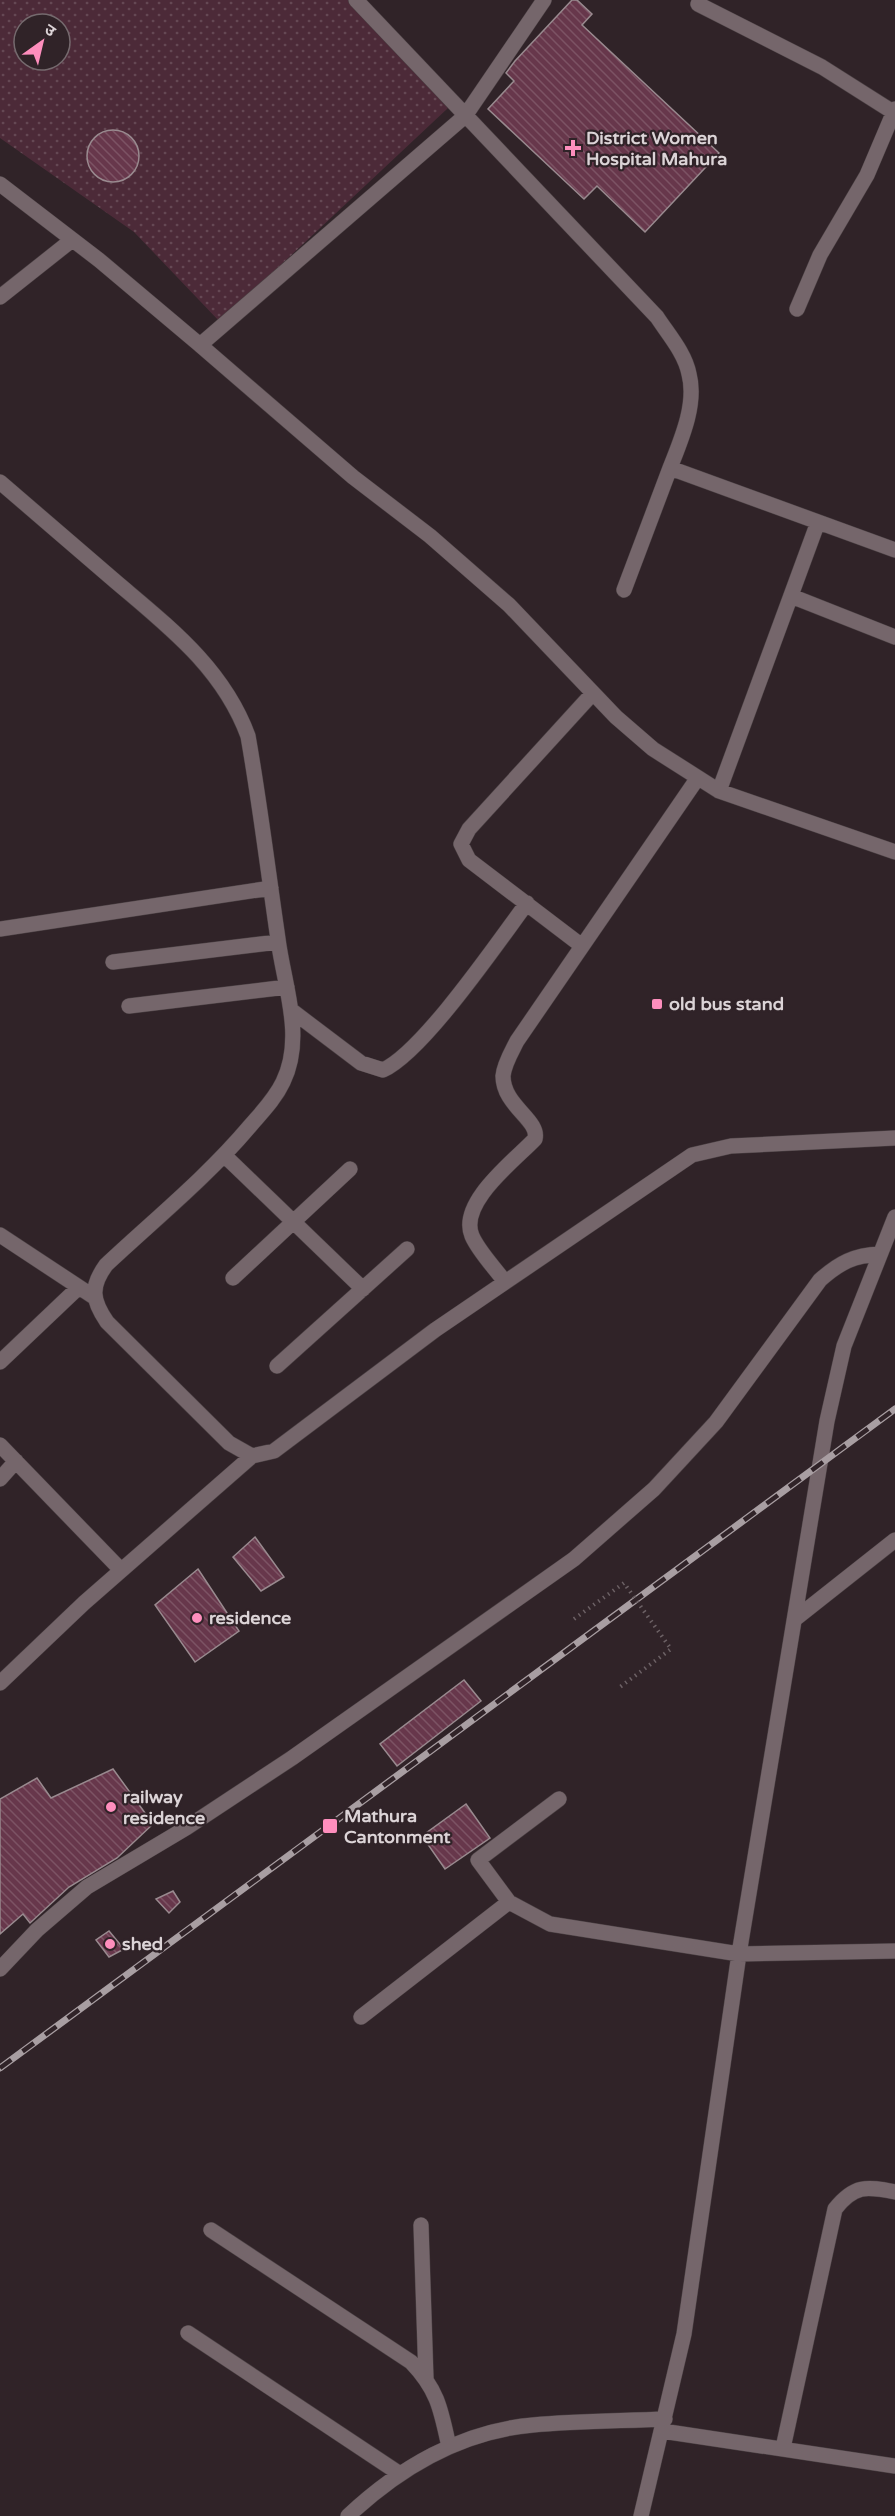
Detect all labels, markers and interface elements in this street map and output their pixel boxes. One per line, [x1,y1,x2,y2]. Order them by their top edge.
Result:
north arrow [12,12,72,72]
text: उ [40,19,60,42]
place label: District Women Hospital Mahura [586,127,727,170]
marker: District Women Hospital Mahura [564,139,582,157]
place label: old bus stand [669,993,784,1015]
marker: old bus stand [650,997,664,1011]
place label: residence [209,1607,291,1629]
marker: residence [190,1611,204,1625]
place label: railway residence [123,1786,205,1829]
marker: railway residence [104,1800,118,1814]
place label: Mathura Cantonment [344,1805,450,1848]
marker: Mathura Cantonment [321,1817,339,1835]
place label: shed [122,1933,163,1955]
marker: shed [103,1937,117,1951]

